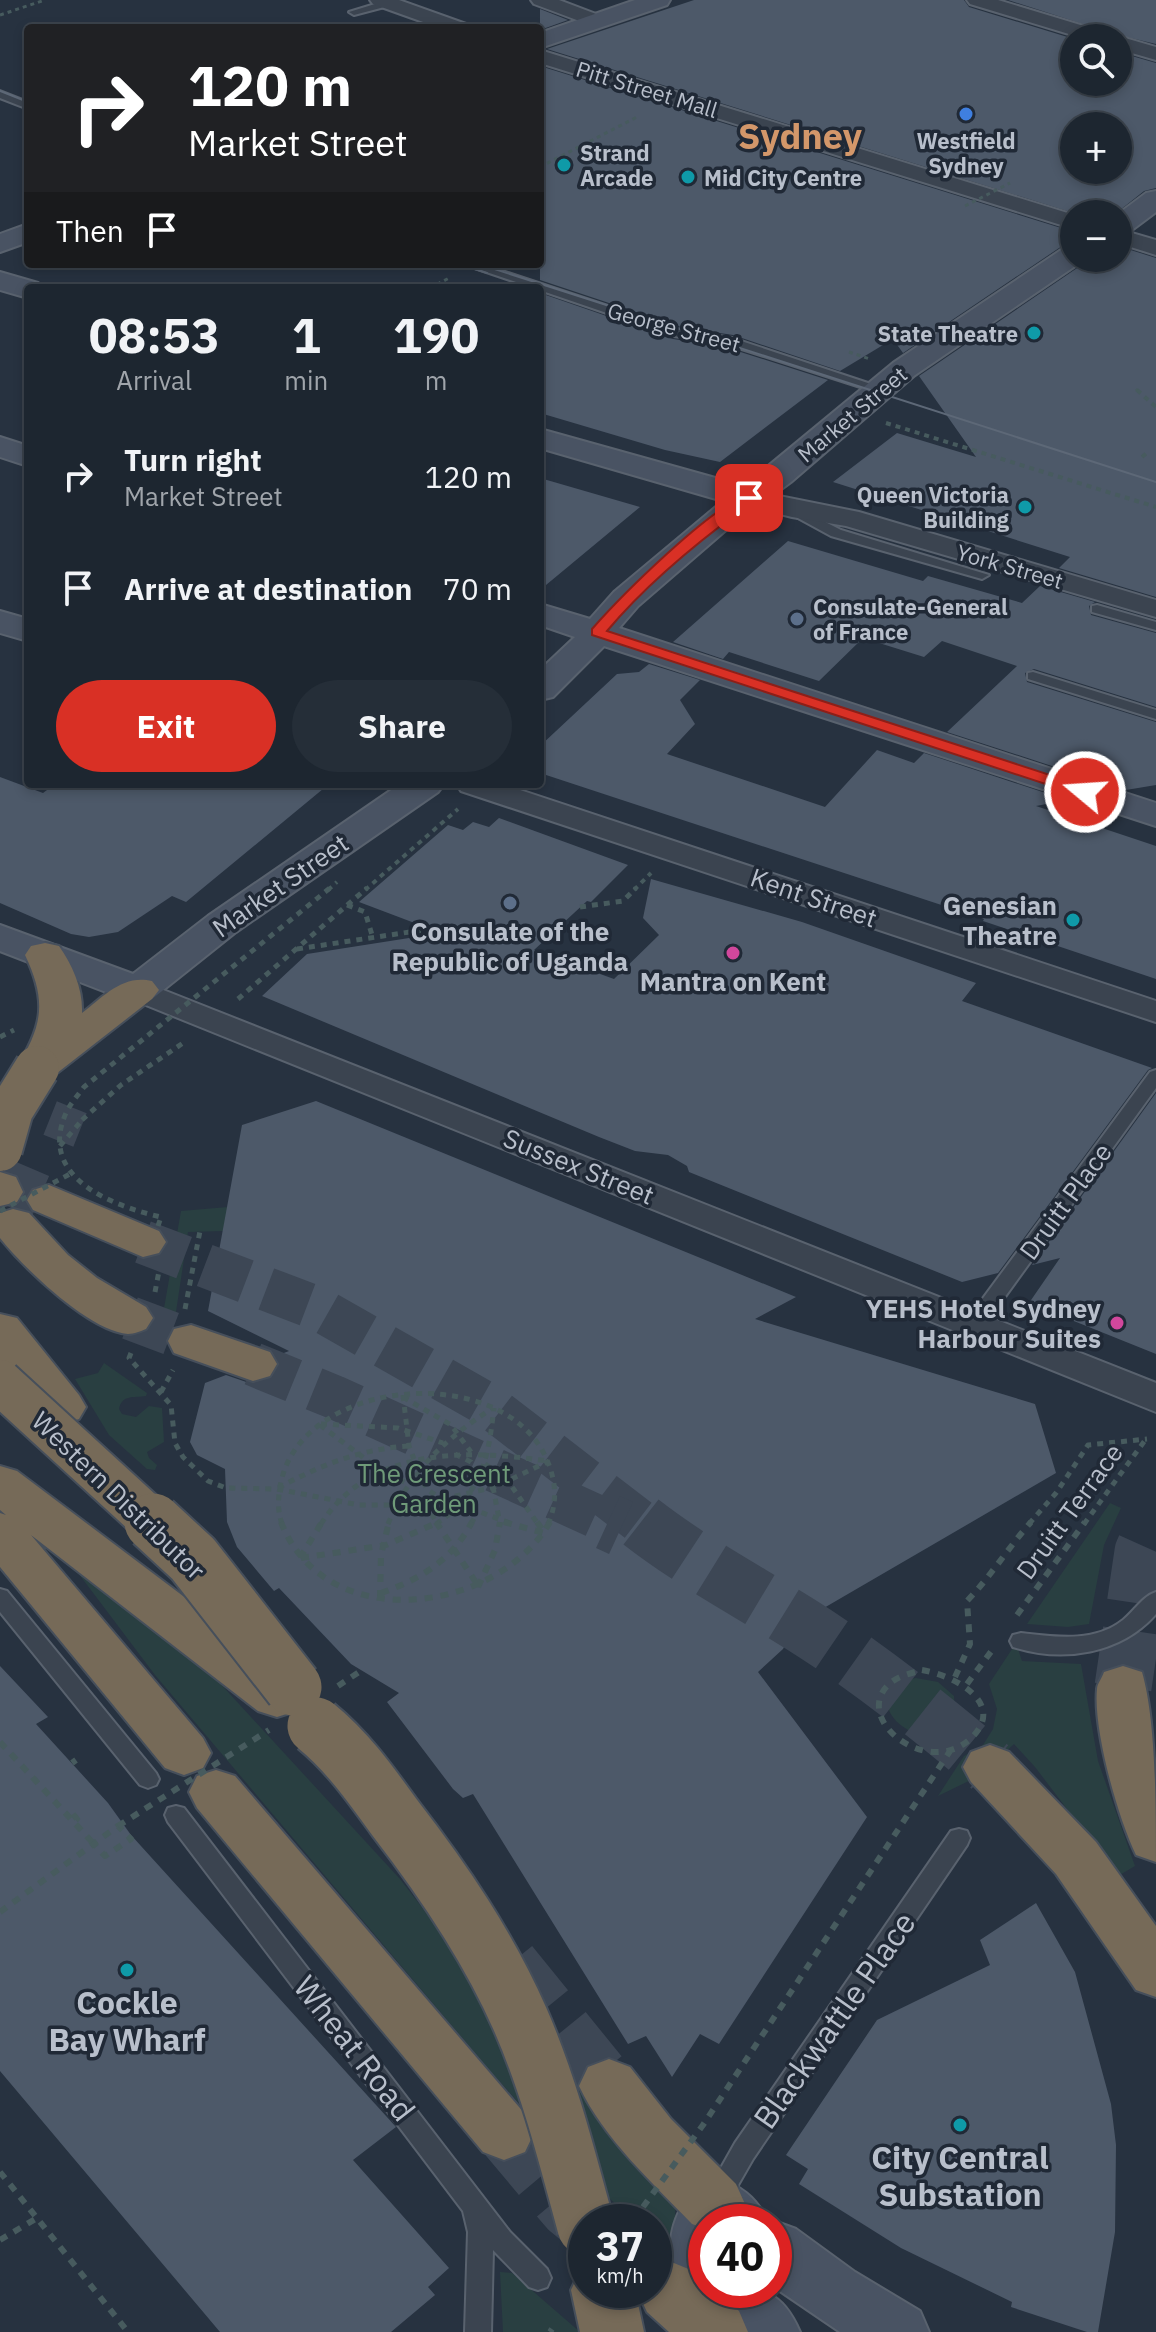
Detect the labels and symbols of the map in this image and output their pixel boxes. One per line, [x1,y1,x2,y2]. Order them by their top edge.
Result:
street label: Pitt Street Mall [573,54,721,124]
marker: Westfield Sydney [957,105,975,123]
district label: Sydney [738,112,863,159]
place label: Westfield Sydney [916,126,1016,180]
place label: Strand Arcade [580,138,653,192]
marker: Strand Arcade [555,156,573,174]
place label: Mid City Centre [704,163,862,192]
marker: Mid City Centre [679,168,697,186]
street label: George Street [604,295,744,359]
place label: State Theatre [877,319,1018,348]
marker: State Theatre [1025,324,1043,342]
street label: Market Street [791,360,913,468]
pin [715,464,783,532]
place label: Queen Victoria Building [857,480,1010,534]
marker: Queen Victoria Building [1016,498,1034,516]
street label: York Street [953,537,1067,595]
place label: Consulate-General of France [813,592,1008,646]
marker: Consulate-General of France [788,610,806,628]
position arrow [1043,750,1127,834]
street label: Market Street [205,826,355,944]
street label: Kent Street [746,860,882,934]
place label: Genesian Theatre [943,888,1057,952]
marker: Consulate of the Republic of Uganda [501,894,519,912]
marker: Genesian Theatre [1064,911,1082,929]
place label: Consulate of the Republic of Uganda [392,914,629,978]
marker: Mantra on Kent [724,944,742,962]
place label: Mantra on Kent [640,964,826,998]
street label: Sussex Street [499,1120,659,1212]
street label: Druitt Place [1011,1136,1119,1266]
place label: YEHS Hotel Sydney Harbour Suites [866,1291,1101,1355]
marker: YEHS Hotel Sydney Harbour Suites [1108,1314,1126,1332]
street label: Western Distributor [25,1404,213,1587]
street label: Druitt Terrace [1008,1436,1130,1586]
park label: The Crescent Garden [357,1456,511,1520]
street label: Blackwattle Place [743,1903,925,2137]
marker: Cockle Bay Wharf [118,1961,136,1979]
street label: Wheat Road [285,1967,425,2129]
place label: Cockle Bay Wharf [48,1981,206,2060]
marker: City Central Substation [951,2116,969,2134]
place label: City Central Substation [871,2136,1049,2215]
speed limit sign: 40 [688,2204,792,2308]

